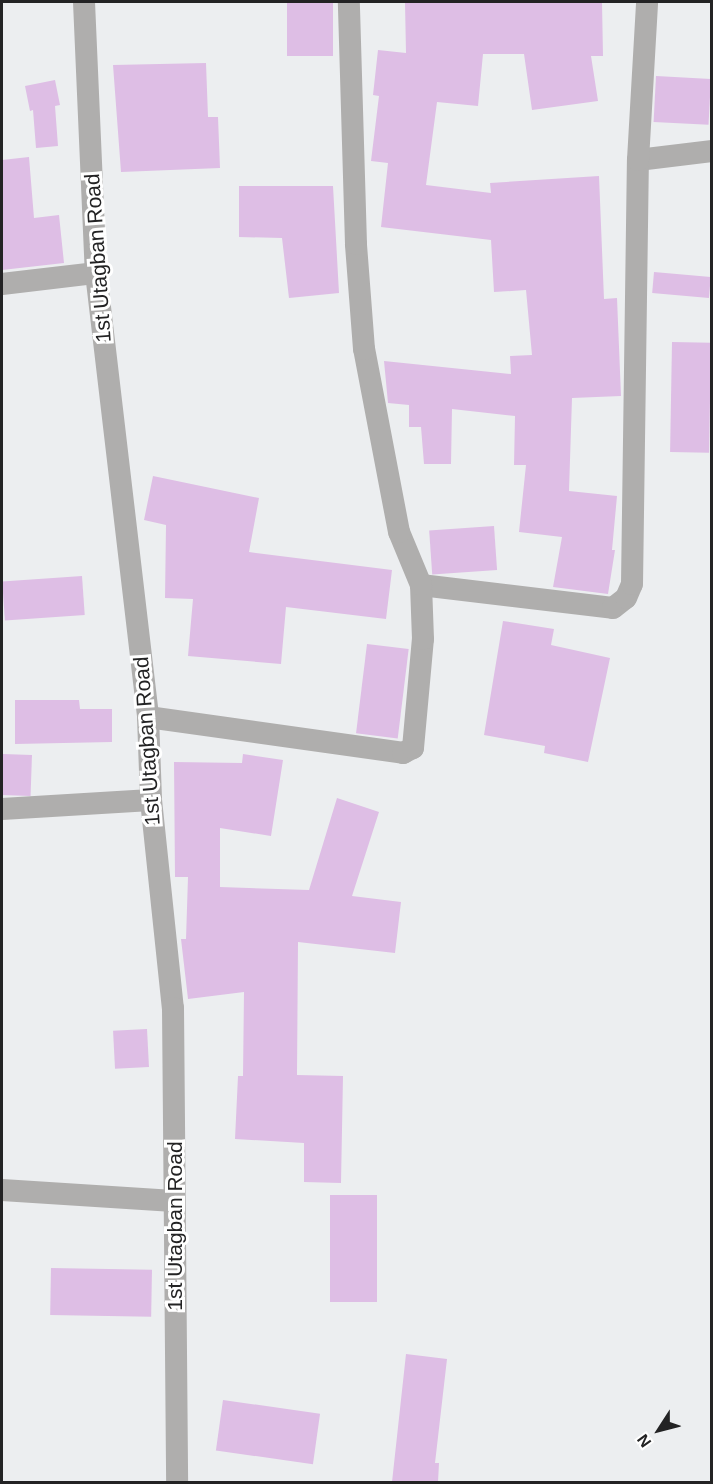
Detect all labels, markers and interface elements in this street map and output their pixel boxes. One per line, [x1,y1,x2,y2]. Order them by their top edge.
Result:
street label: 1st Utagban Road [80,173,116,343]
street label: 1st Utagban Road [129,656,165,826]
street label: 1st Utagban Road [162,1141,188,1311]
north arrow [629,1400,689,1460]
text: N [634,1431,654,1451]

